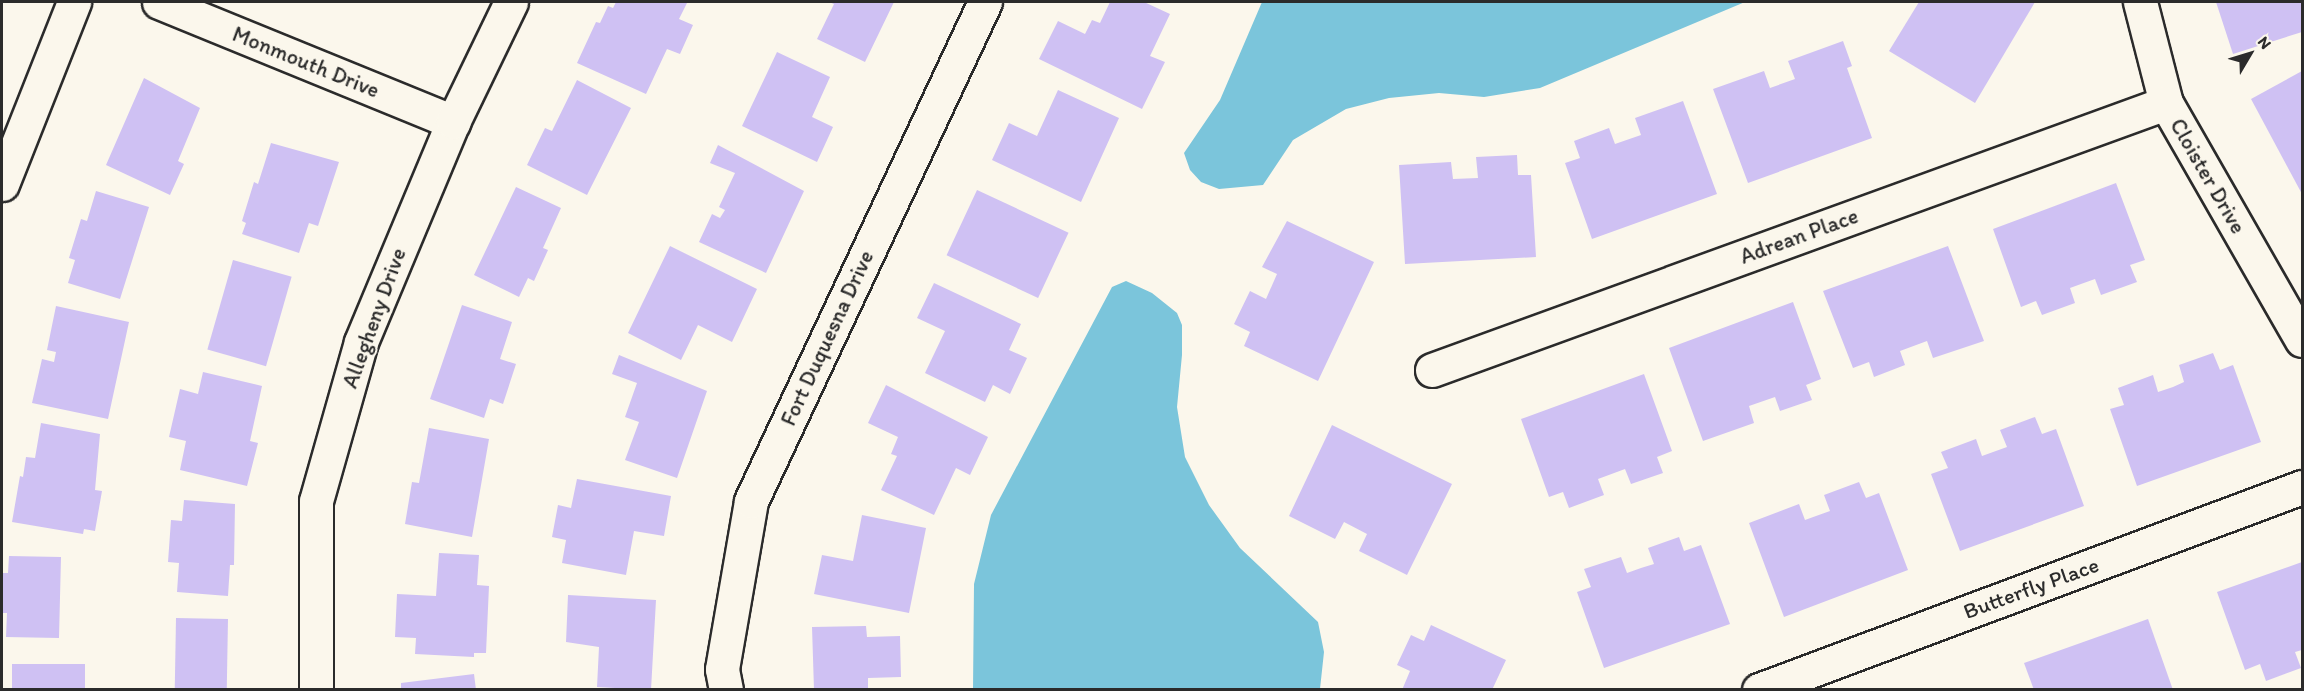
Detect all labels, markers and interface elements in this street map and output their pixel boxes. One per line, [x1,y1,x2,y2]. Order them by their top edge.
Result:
street label: Monmouth Drive [228,20,384,104]
north arrow [2220,24,2280,84]
text: N [2254,33,2275,53]
street label: Cloister Drive [2164,113,2252,239]
street label: Adrean Place [1736,202,1862,270]
street label: Allegheny Drive [336,244,412,392]
street label: Fort Duquesna Drive [774,245,880,431]
street label: Butterfly Place [1960,551,2102,625]

